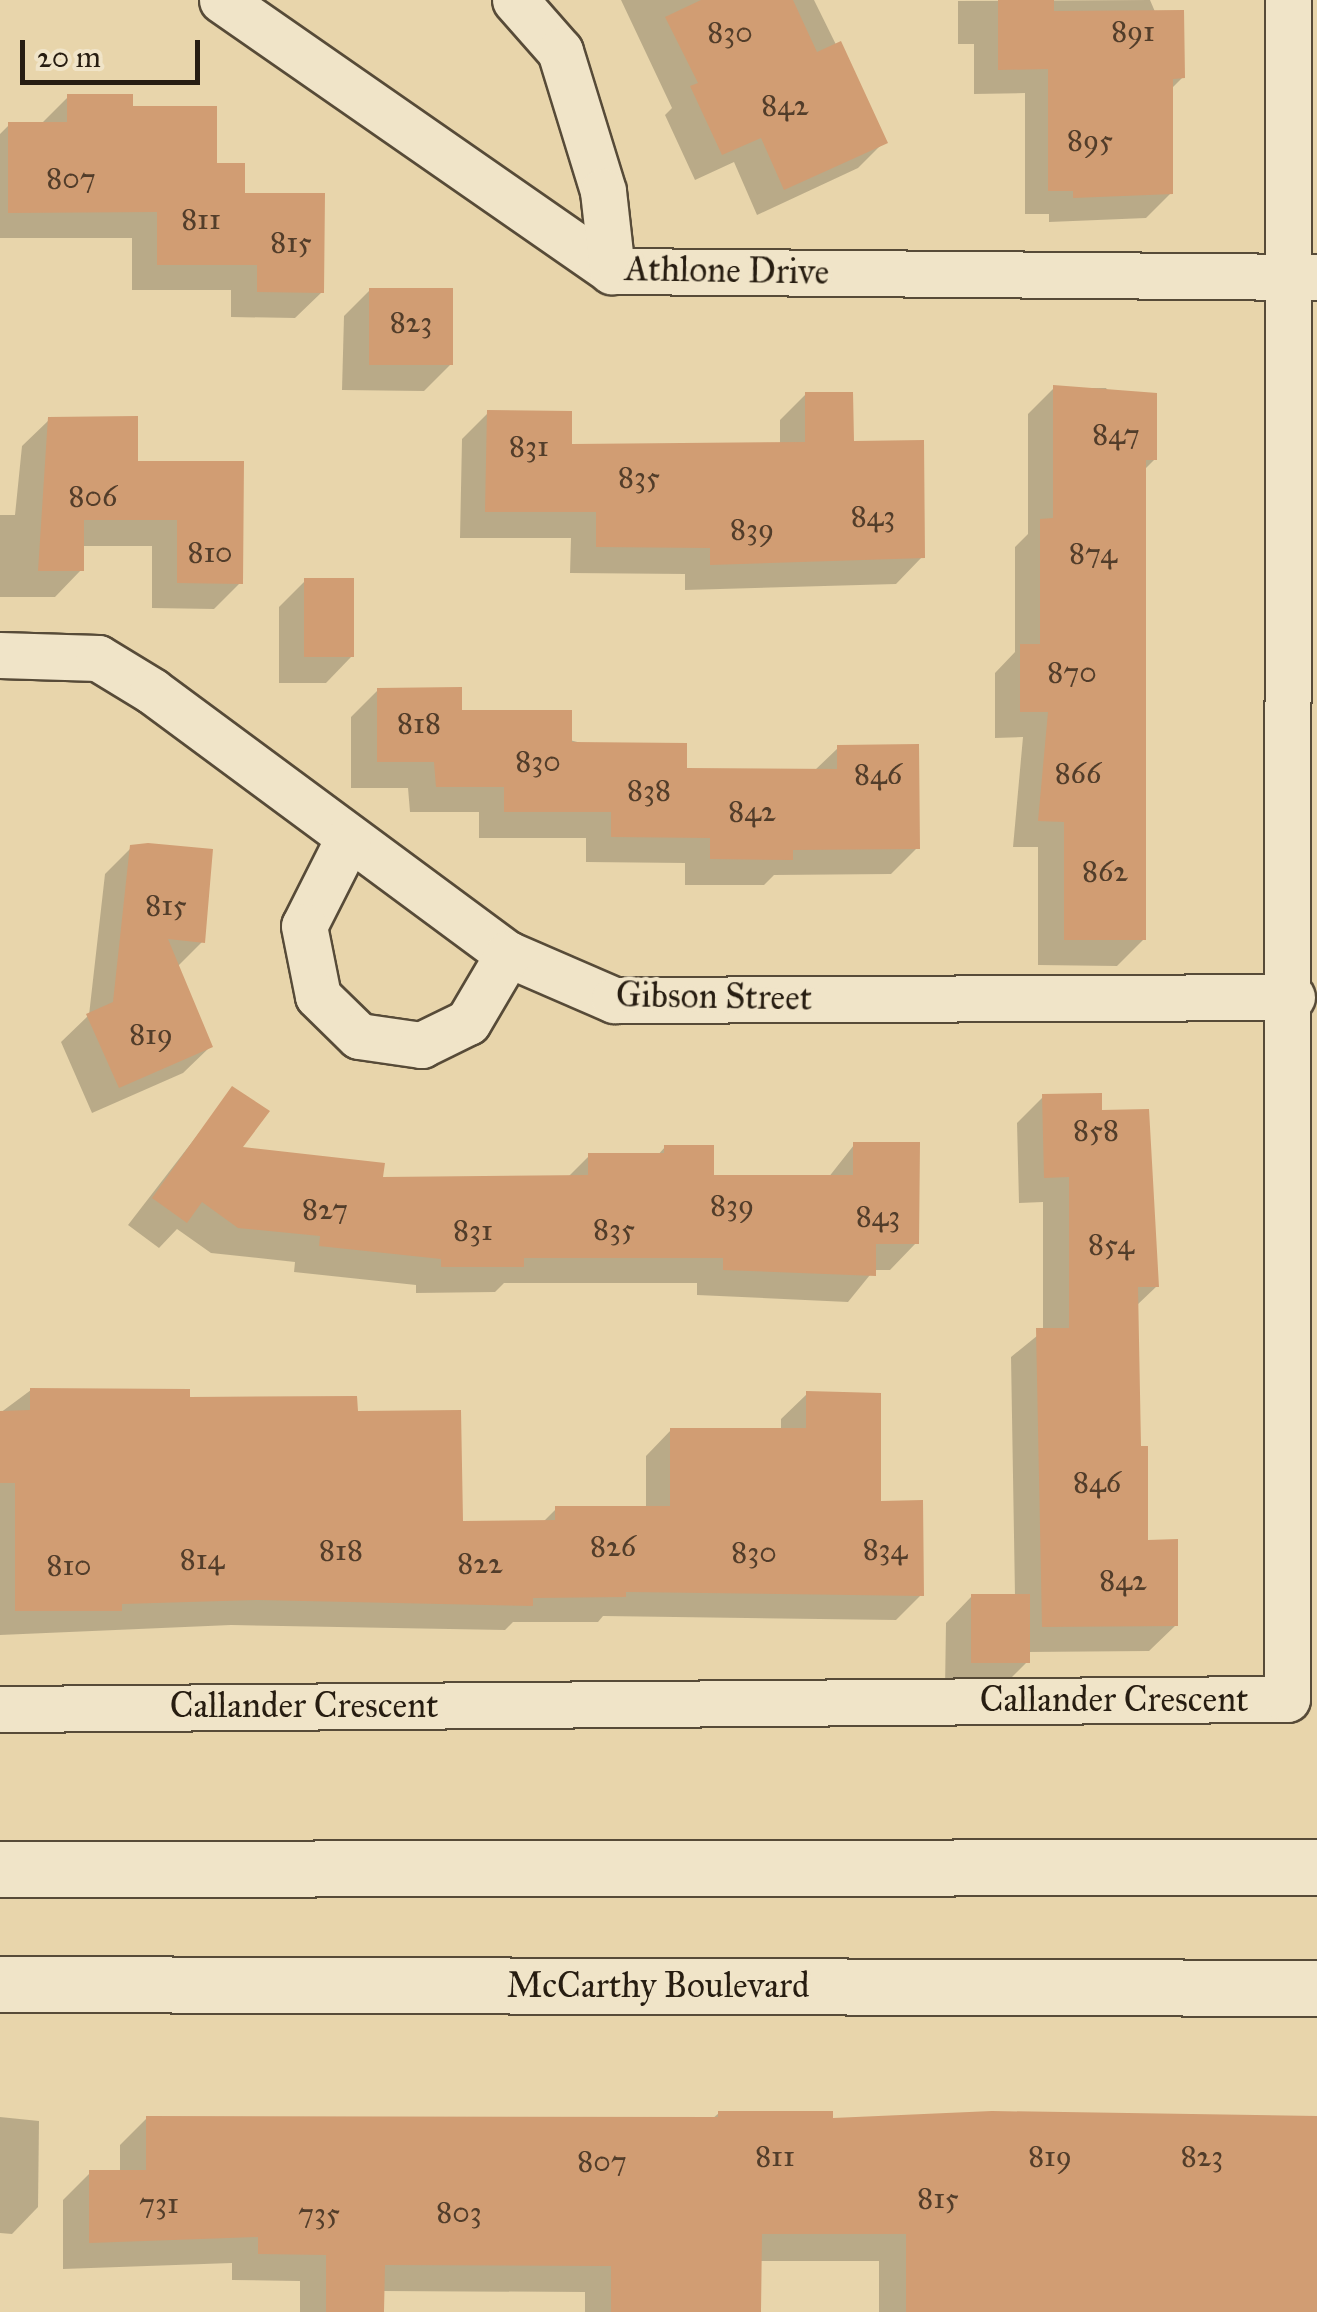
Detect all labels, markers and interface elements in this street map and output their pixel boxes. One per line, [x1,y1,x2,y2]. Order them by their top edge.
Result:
house number: 891 [1111,13,1155,49]
house number: 830 [707,14,753,50]
scale bar [25,20,205,82]
text: 20 m [37,39,101,75]
house number: 842 [761,87,809,123]
house number: 895 [1067,122,1113,158]
house number: 807 [46,160,96,196]
house number: 811 [181,201,221,237]
house number: 815 [270,224,312,260]
street label: Athlone Drive [625,248,829,294]
house number: 823 [390,304,432,340]
house number: 847 [1092,416,1140,452]
house number: 831 [509,428,549,464]
house number: 835 [618,459,660,495]
house number: 806 [69,478,117,514]
house number: 843 [851,498,895,534]
house number: 839 [730,511,774,547]
house number: 810 [187,534,233,570]
house number: 874 [1069,535,1117,571]
house number: 870 [1047,654,1097,690]
house number: 818 [397,705,441,741]
house number: 830 [515,743,561,779]
house number: 866 [1055,755,1101,791]
house number: 846 [854,756,902,792]
house number: 838 [627,772,671,808]
house number: 842 [728,793,776,829]
house number: 862 [1082,853,1128,889]
house number: 815 [145,887,187,923]
street label: Gibson Street [616,974,812,1020]
house number: 819 [129,1016,173,1052]
house number: 858 [1073,1112,1119,1148]
house number: 839 [710,1187,754,1223]
house number: 827 [302,1191,348,1227]
house number: 843 [856,1198,900,1234]
house number: 835 [593,1211,635,1247]
house number: 831 [453,1212,493,1248]
house number: 854 [1088,1226,1134,1262]
house number: 846 [1073,1464,1121,1500]
house number: 826 [590,1528,636,1564]
house number: 834 [863,1531,907,1567]
house number: 818 [319,1532,363,1568]
house number: 830 [731,1534,777,1570]
house number: 814 [180,1541,224,1577]
house number: 822 [457,1545,503,1581]
house number: 810 [46,1547,92,1583]
house number: 842 [1099,1562,1147,1598]
street label: Callander Crescent [980,1679,1248,1721]
street label: Callander Crescent [170,1685,438,1727]
street label: McCarthy Boulevard [507,1965,809,2007]
house number: 811 [755,2138,795,2174]
house number: 819 [1028,2138,1072,2174]
house number: 823 [1181,2138,1223,2174]
house number: 807 [577,2143,627,2179]
house number: 815 [917,2180,959,2216]
house number: 731 [139,2185,179,2221]
house number: 803 [436,2194,482,2230]
house number: 735 [298,2195,340,2231]

